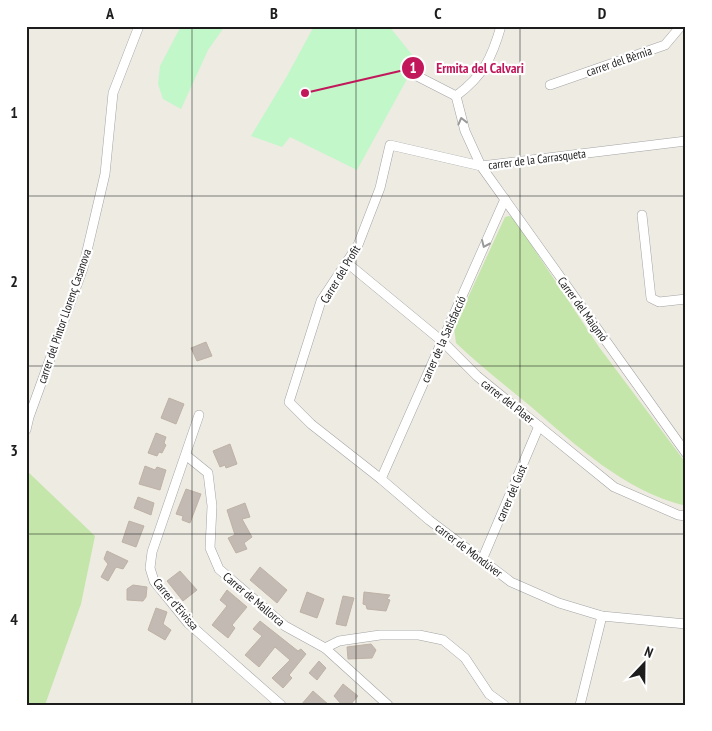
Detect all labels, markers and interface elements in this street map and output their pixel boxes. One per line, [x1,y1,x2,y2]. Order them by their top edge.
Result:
text: A [105,3,115,23]
text: B [270,3,278,23]
text: C [434,3,442,23]
text: D [598,3,607,23]
street label: carrer del Bèrnia [584,43,654,79]
callout: Ermita del Calvari [401,53,534,82]
text: 1 [409,58,417,77]
text: Ermita del Calvari [436,59,524,77]
text: 1 [10,102,18,122]
one-way arrow [457,116,468,125]
street label: carrer de la Carrasqueta [487,146,587,172]
one-way arrow [481,239,492,248]
street label: Carrer del Profit [317,242,364,306]
street label: carrer del Pintor Llorenç Casanova [34,247,94,385]
text: 2 [10,271,18,291]
street label: Carrer del Maigmó [555,274,611,344]
street label: carrer de la Satisfacció [417,293,469,385]
street label: carrer del Plaer [478,376,538,427]
text: 3 [10,440,18,460]
street label: carrer del Gust [492,462,530,524]
street label: carrer de Mondúver [432,520,506,581]
street label: Carrer de Mallorca [220,569,288,629]
street label: Carrer d'Eivissa [150,575,202,633]
text: 4 [10,609,18,629]
north arrow [620,638,670,688]
text: N [642,642,656,662]

